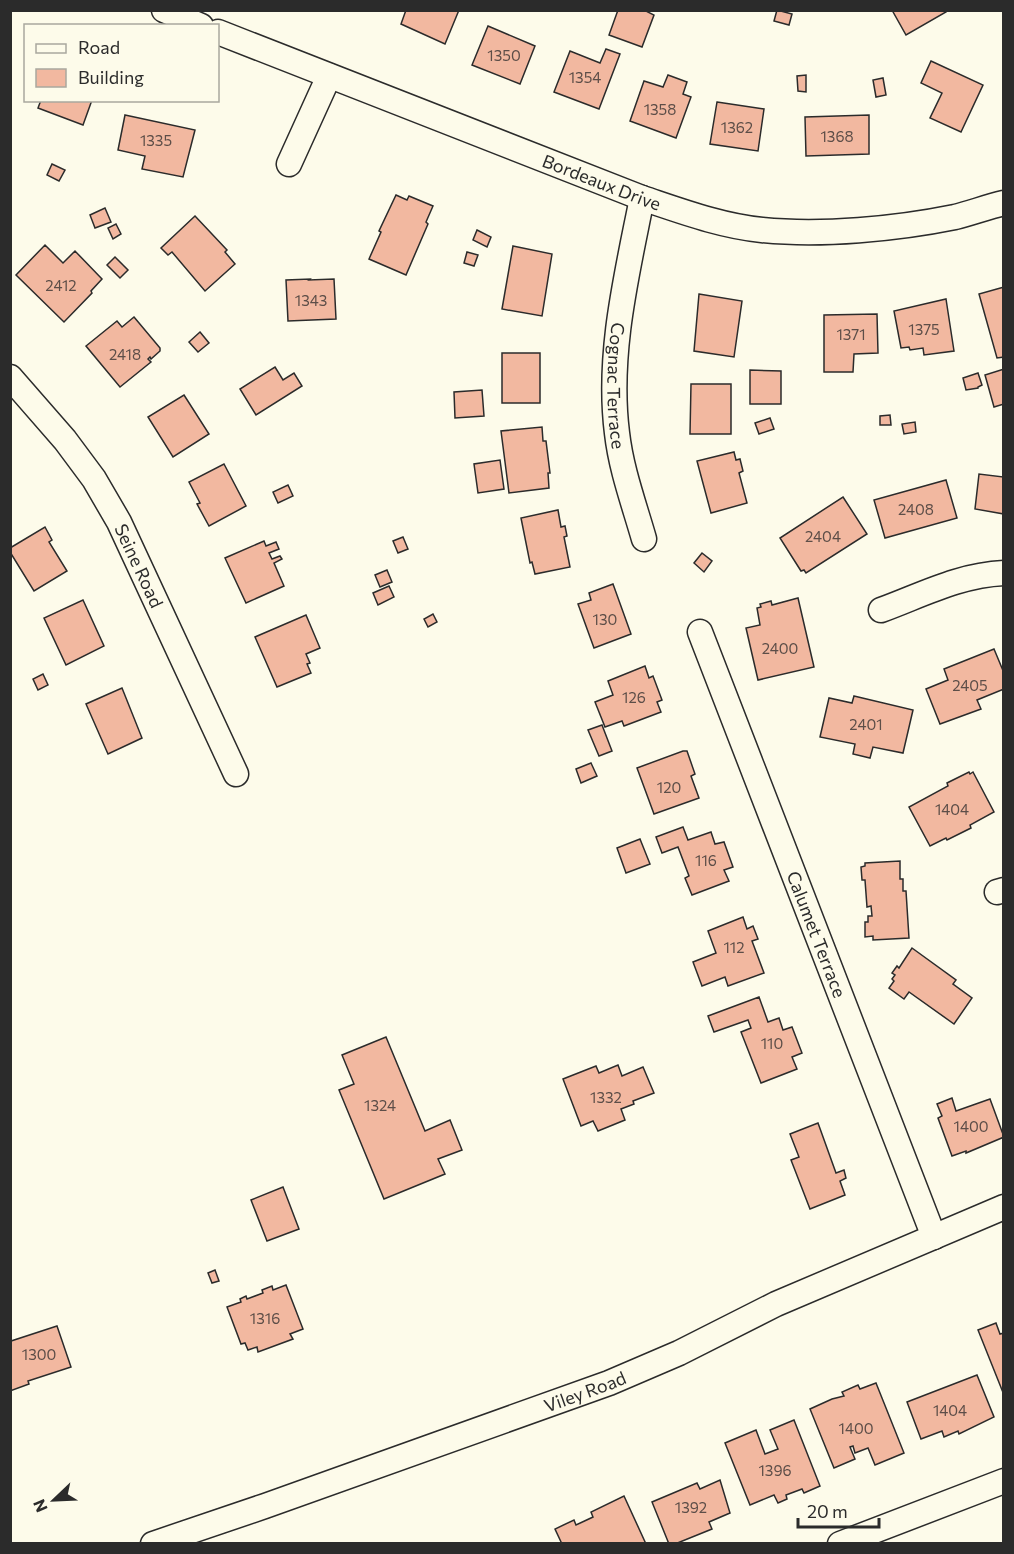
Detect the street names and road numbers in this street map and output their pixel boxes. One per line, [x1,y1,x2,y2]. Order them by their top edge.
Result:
street label: Bordeaux Drive [539,149,664,215]
street label: Cognac Terrace [603,321,630,450]
street label: Seine Road [110,520,168,611]
street label: Calumet Terrace [782,868,851,1001]
street label: Viley Road [541,1366,629,1416]

